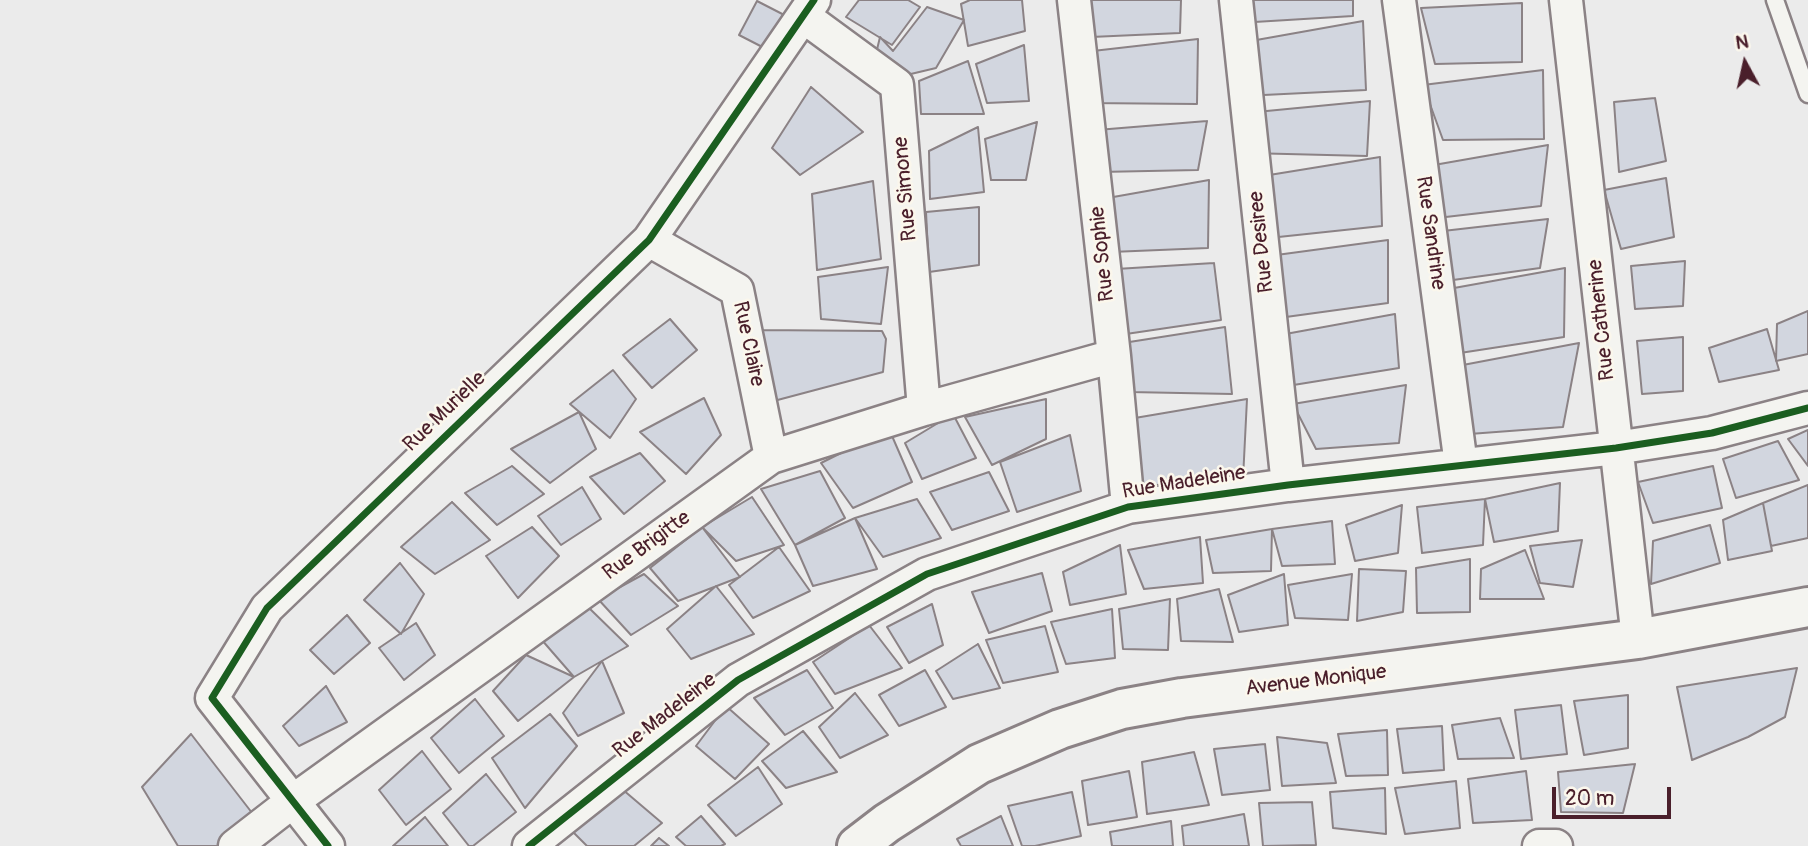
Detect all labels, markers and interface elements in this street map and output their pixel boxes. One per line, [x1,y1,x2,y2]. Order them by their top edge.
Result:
north arrow [1710,28,1780,98]
text: N [1734,29,1750,55]
street label: Rue Simone [889,136,923,242]
street label: Rue Sandrine [1410,175,1450,291]
street label: Rue Desiree [1244,190,1280,294]
street label: Rue Sophie [1085,205,1121,303]
street label: Rue Catherine [1583,258,1621,382]
street label: Rue Claire [727,299,769,389]
street label: Rue Murielle [398,366,492,458]
street label: Rue Madeleine [1121,461,1247,505]
street label: Rue Brigitte [598,506,696,586]
street label: Avenue Monique [1244,660,1388,702]
street label: Rue Madeleine [608,668,722,764]
scale bar [1556,772,1675,816]
text: 20 m [1565,785,1614,812]

